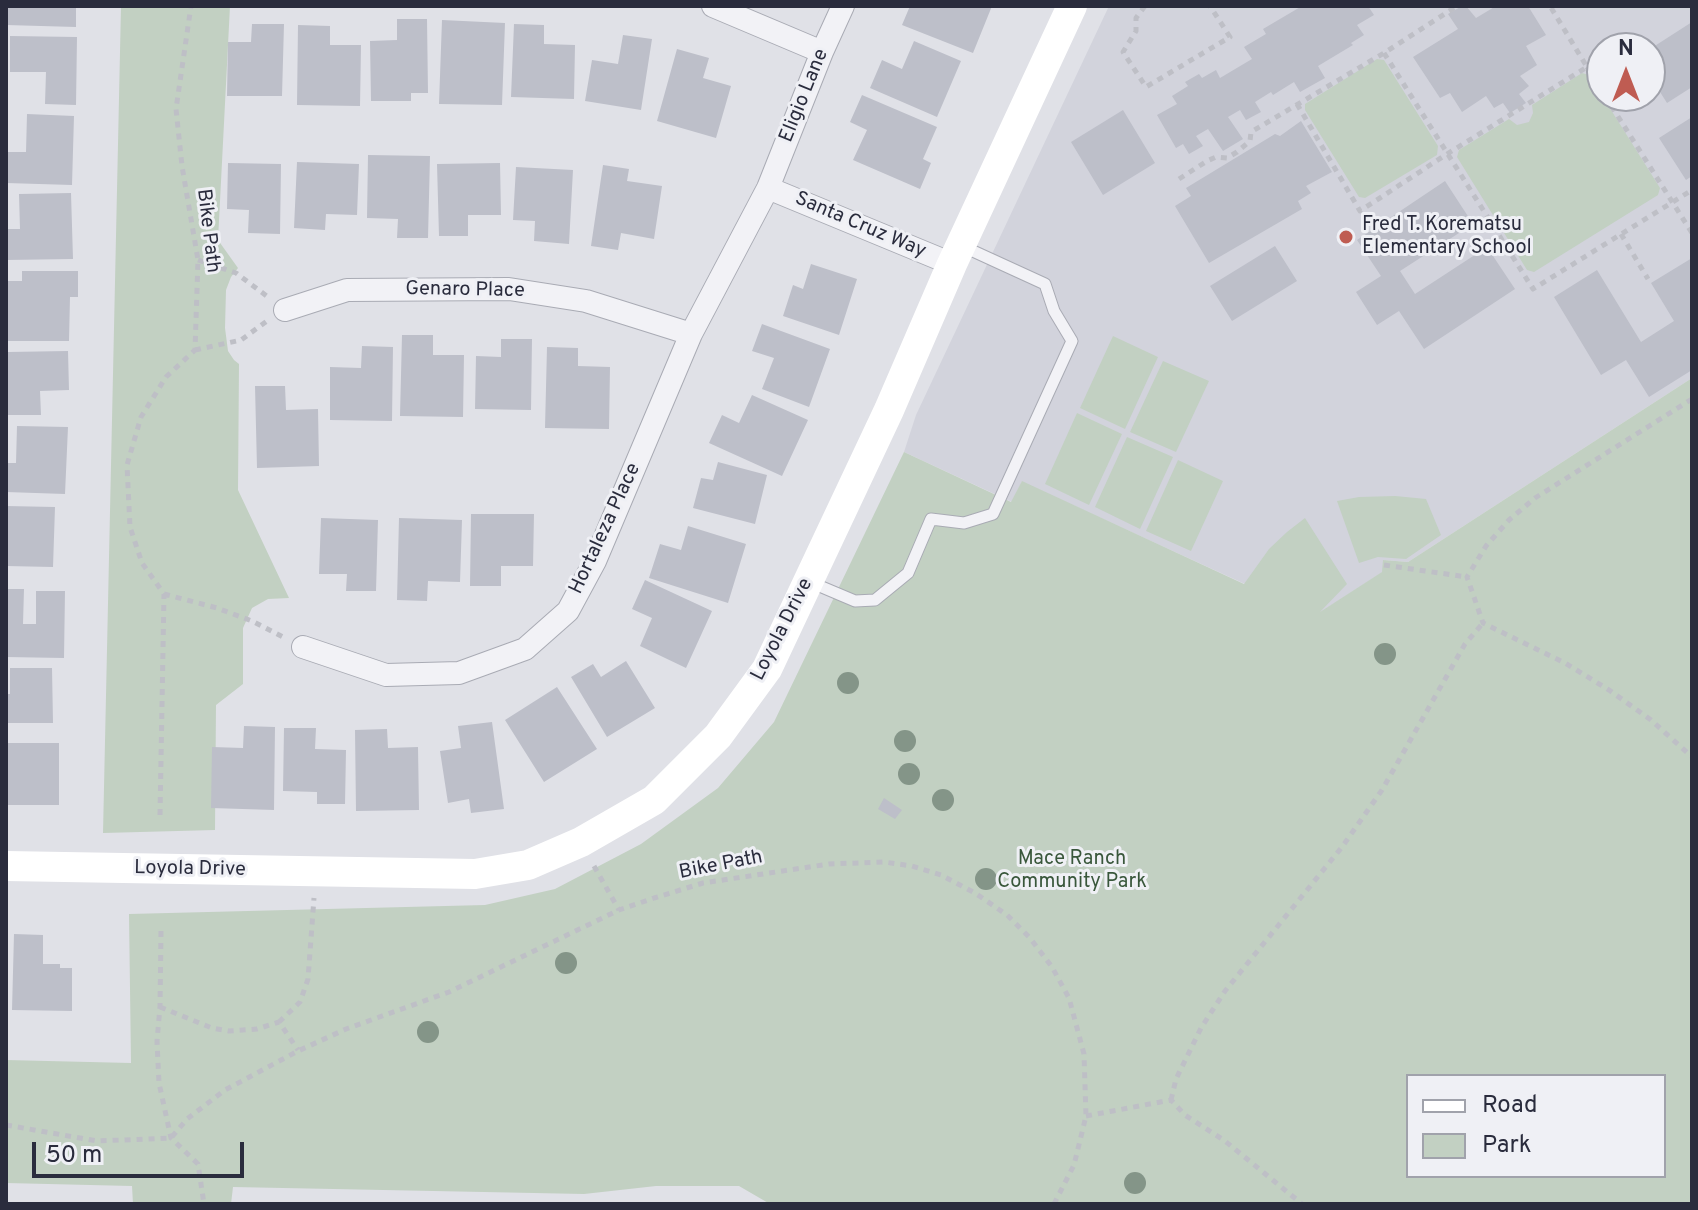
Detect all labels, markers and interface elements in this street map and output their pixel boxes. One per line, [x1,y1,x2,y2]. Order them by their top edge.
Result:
north arrow [1586,32,1666,112]
text: N [1618,36,1634,63]
street label: Eligio Lane [775,46,835,146]
street label: Bike Path [190,188,224,274]
street label: Santa Cruz Way [791,188,929,264]
place label: Fred T. Korematsu Elementary School [1362,214,1532,261]
marker: Fred T. Korematsu Elementary School [1337,228,1355,246]
street label: Genaro Place [405,278,525,304]
street label: Hortaleza Place [565,460,647,598]
street label: Loyola Drive [747,575,819,685]
street label: Bike Path [677,846,765,886]
park label: Mace Ranch Community Park [997,848,1147,895]
street label: Loyola Drive [134,857,246,883]
legend [1406,1074,1666,1178]
text: Road [1482,1091,1538,1121]
scale bar [36,1126,248,1176]
text: Park [1482,1131,1532,1161]
text: 50 m [46,1141,102,1171]

